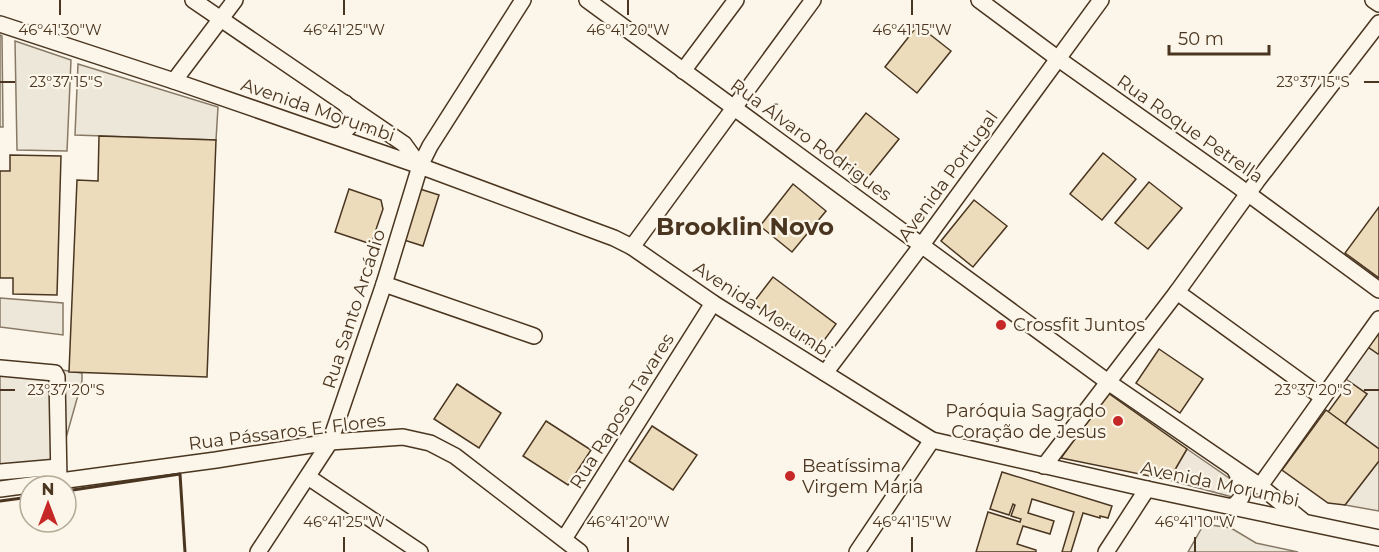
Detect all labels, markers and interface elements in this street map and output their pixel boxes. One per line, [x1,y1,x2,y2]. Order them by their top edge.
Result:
scale bar [1169,18,1270,56]
text: 46°41'30"W [18,20,102,39]
text: 46°41'25"W [303,20,385,39]
text: 46°41'20"W [586,20,670,39]
text: 46°41'15"W [872,20,952,39]
text: 50 m [1178,28,1224,50]
street label: Rua Roque Petrella [1113,70,1267,188]
text: 23°37'15"S [29,72,103,91]
text: 23°37'15"S [1276,72,1350,91]
street label: Avenida Morumbi [238,73,398,147]
street label: Rua Álvaro Rodrigues [726,74,896,206]
street label: Avenida Portugal [893,106,1003,246]
district label: Brooklin Novo [656,212,834,241]
street label: Rua Santo Arcádio [318,227,390,391]
street label: Avenida Morumbi [689,257,837,363]
place label: Crossfit Juntos [1013,314,1145,336]
marker: Crossfit Juntos [994,318,1008,332]
street label: Rua Raposo Tavares [565,329,679,493]
text: 23°37'20"S [27,380,105,399]
text: 23°37'20"S [1274,380,1352,399]
place label: Paróquia Sagrado Coração de Jesus [945,400,1106,443]
street label: Rua Pássaros E. Flores [187,409,387,455]
marker: Paróquia Sagrado Coração de Jesus [1111,414,1125,428]
place label: Beatíssima Virgem Maria [802,455,923,498]
street label: Avenida Morumbi [1139,456,1301,512]
marker: Beatíssima Virgem Maria [783,469,797,483]
north arrow [18,474,78,534]
text: N [42,480,54,499]
text: 46°41'25"W [303,512,385,531]
text: 46°41'20"W [586,512,670,531]
text: 46°41'15"W [872,512,952,531]
text: 46°41'10"W [1155,512,1236,531]

